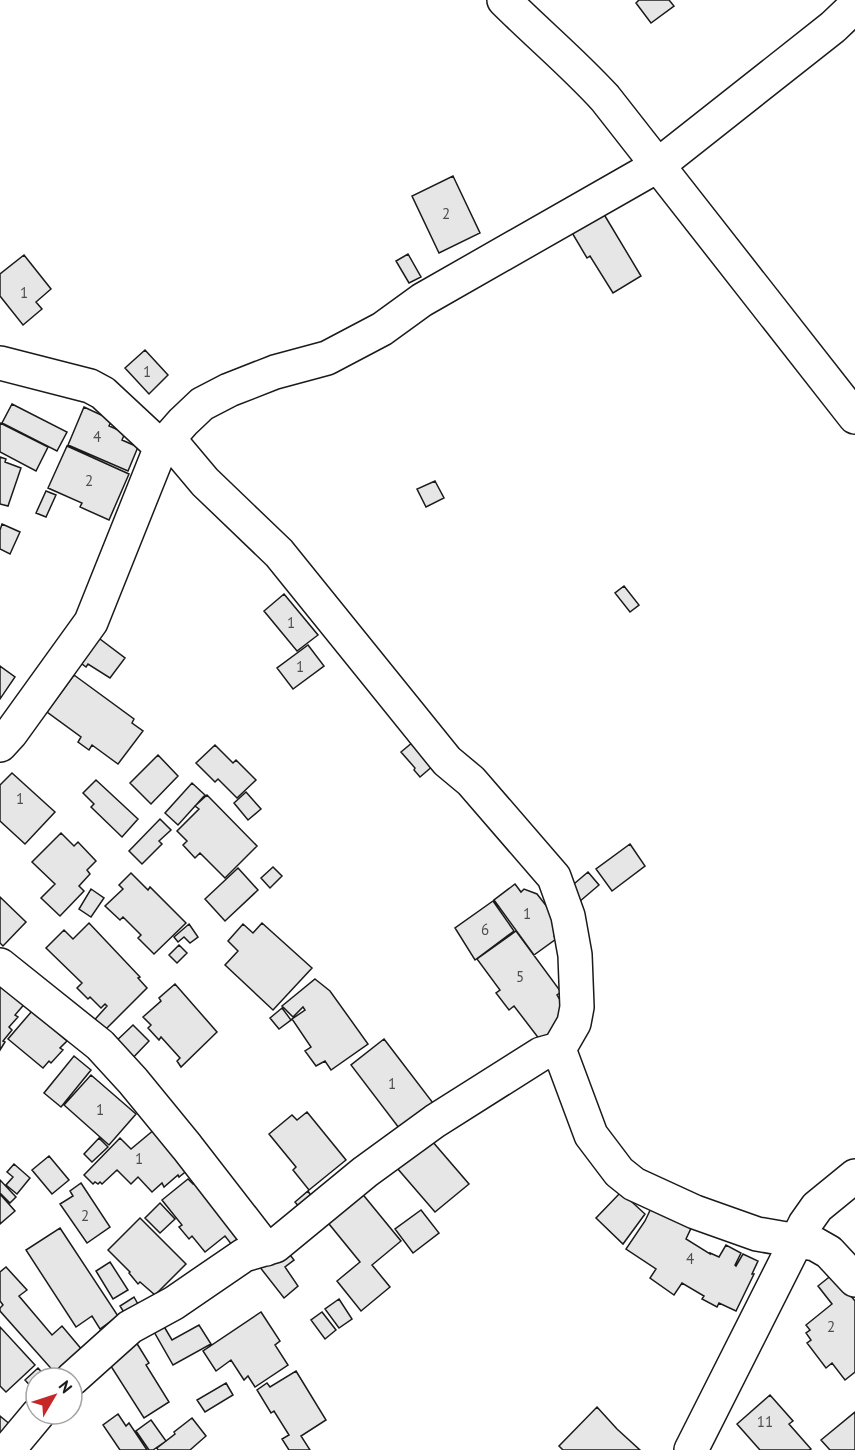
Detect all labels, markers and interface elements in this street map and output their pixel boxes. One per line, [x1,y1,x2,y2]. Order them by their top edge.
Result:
house number: 2 [442,204,450,223]
house number: 1 [20,283,28,302]
house number: 1 [143,362,151,381]
house number: 4 [93,427,101,446]
house number: 2 [85,471,93,490]
house number: 1 [287,613,295,632]
house number: 1 [296,657,304,676]
house number: 1 [16,789,24,808]
house number: 1 [523,904,531,923]
house number: 6 [481,920,489,939]
house number: 5 [516,967,524,986]
house number: 1 [388,1074,396,1093]
house number: 1 [96,1100,104,1119]
house number: 1 [135,1149,143,1168]
house number: 2 [81,1206,89,1225]
house number: 4 [686,1249,694,1268]
house number: 2 [827,1317,835,1336]
north arrow [24,1366,84,1426]
text: N [55,1376,77,1397]
house number: 11 [757,1412,773,1431]

